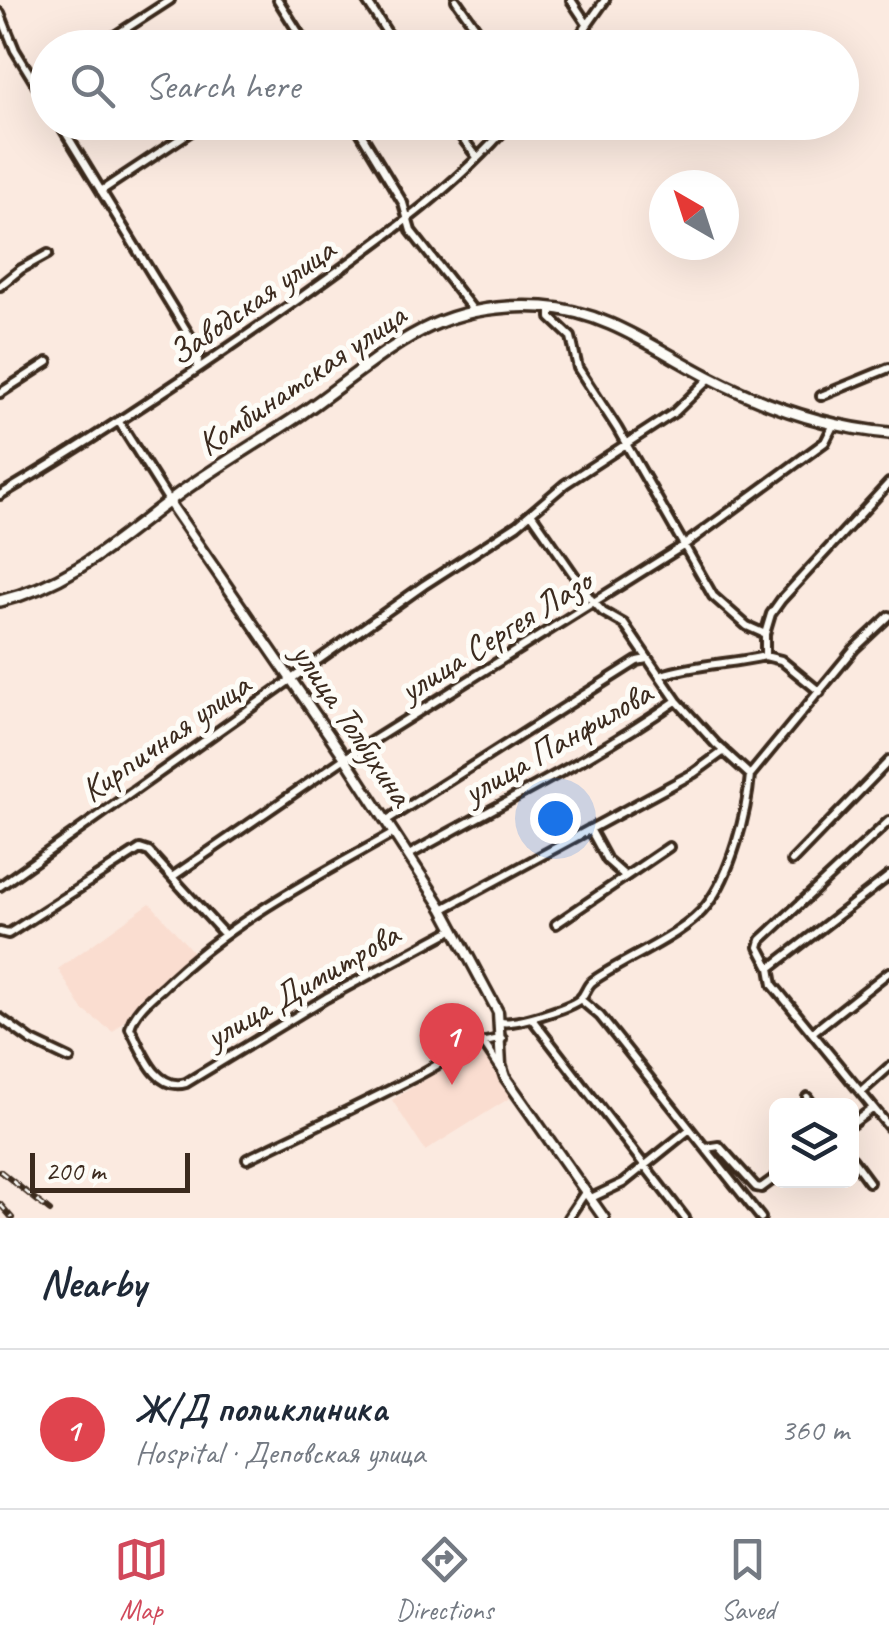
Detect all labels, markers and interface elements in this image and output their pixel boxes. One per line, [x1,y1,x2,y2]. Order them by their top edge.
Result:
search box [30,30,859,140]
icon: search [65,58,120,113]
text: Search here [145,62,300,109]
north arrow [649,170,739,260]
street label: Заводская улица [159,226,346,375]
street label: Комбинатская улица [188,292,416,466]
street label: улица Сергея Лазо [389,557,603,713]
street label: улица Толбухина [280,632,425,817]
street label: Кирпичная улица [72,661,261,812]
street label: улица Панфилова [453,669,662,816]
your location [530,793,581,844]
street label: улица Димитрова [196,910,410,1060]
pin: 1 [420,1002,484,1085]
map controls [769,1098,859,1188]
button: layers [769,1098,859,1188]
scale bar [30,1148,190,1192]
text: 200 m [45,1153,105,1188]
text: Nearby [40,1257,146,1310]
text: Ж/Д поликлиника [135,1385,387,1432]
text: 1 [65,1409,80,1450]
text: 360 m [780,1409,849,1450]
text: Hospital · Деповская улица [135,1432,425,1473]
tab: Map [114,1532,169,1627]
tab: Directions [396,1532,493,1627]
tab: Saved [720,1532,775,1627]

